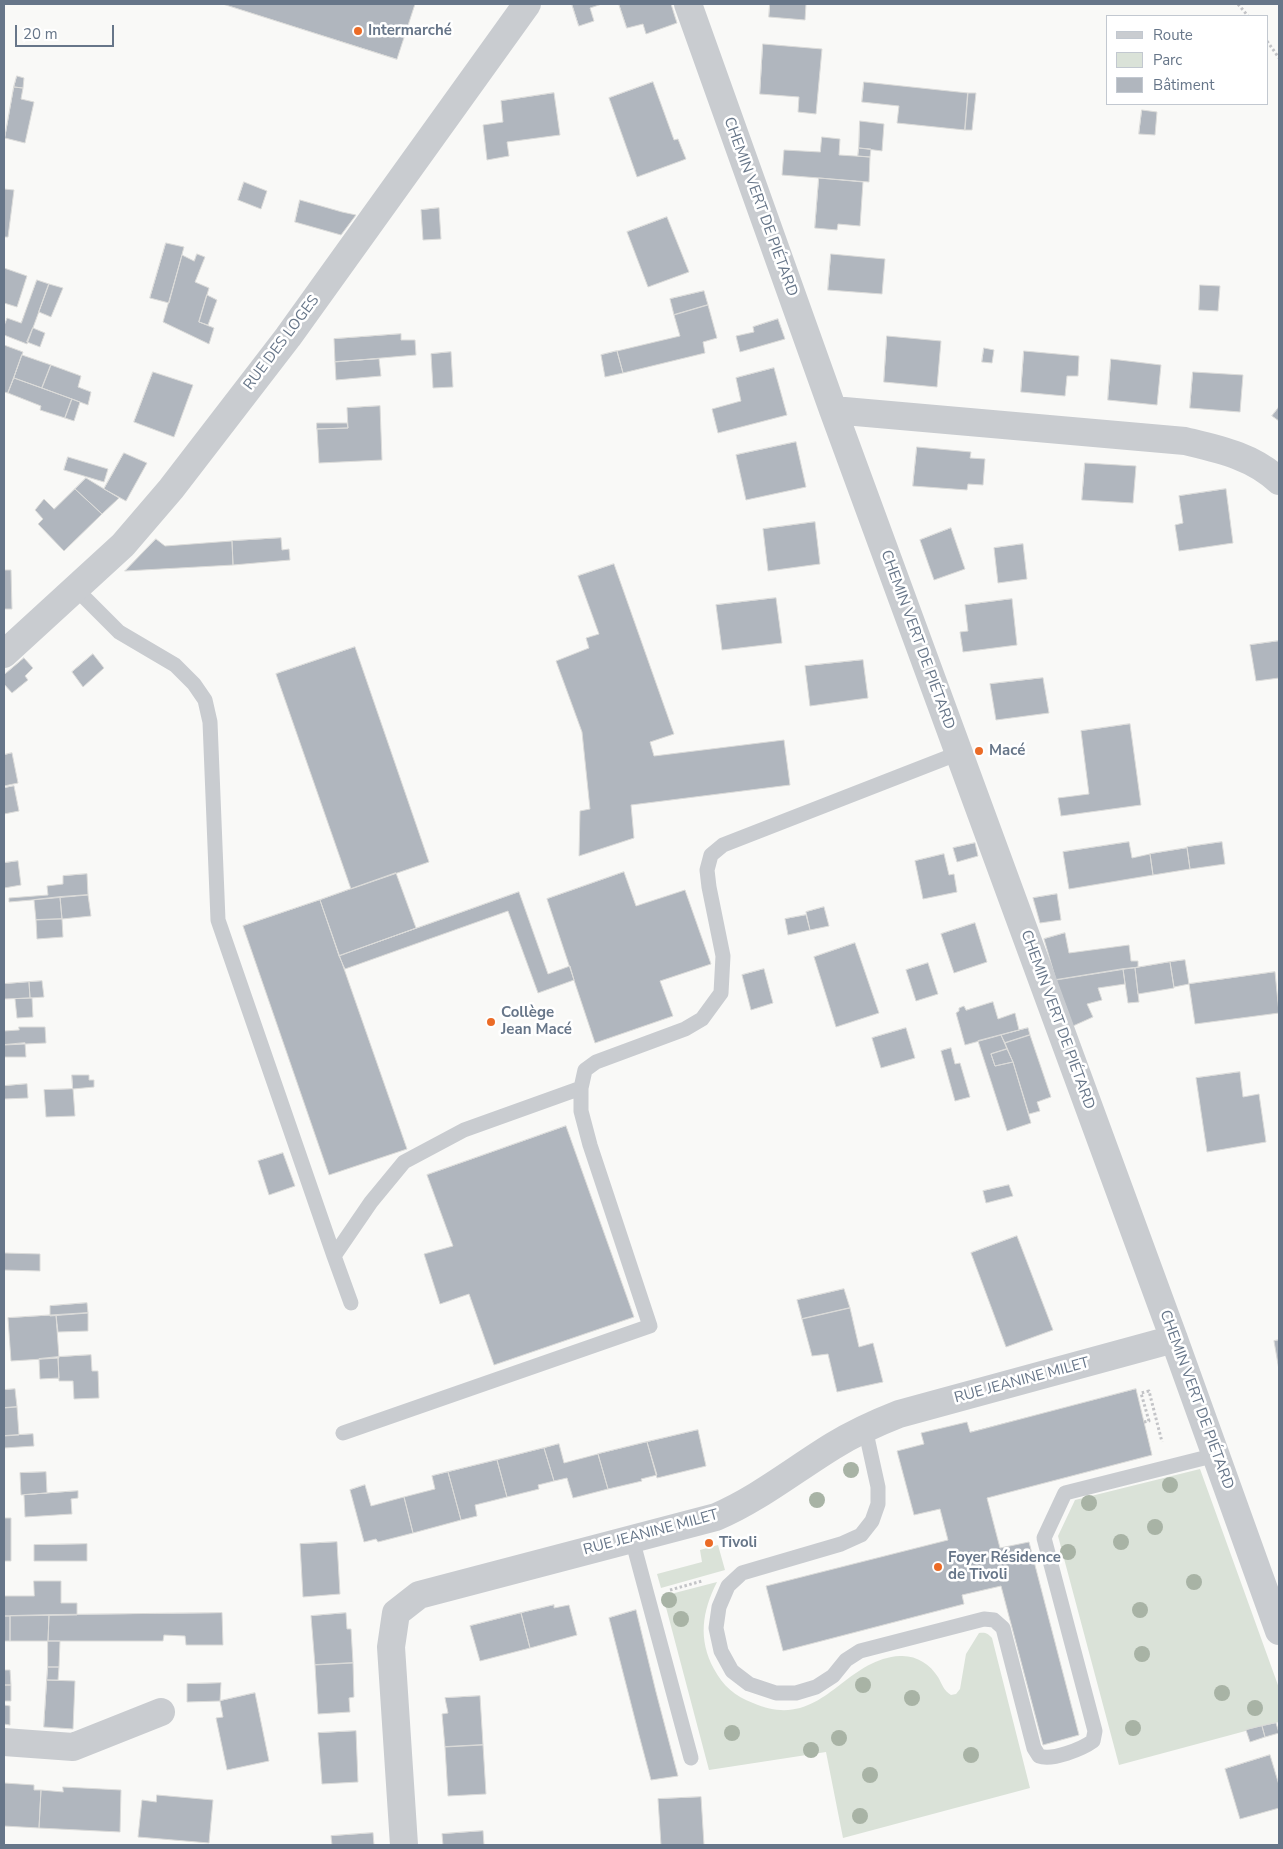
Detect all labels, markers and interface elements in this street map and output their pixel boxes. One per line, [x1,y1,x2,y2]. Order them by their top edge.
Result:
scale bar [18,15,116,47]
legend [1106,15,1268,105]
place label: Intermarché [368,22,452,40]
text: 20 m [23,24,58,44]
marker: Intermarché [352,25,364,37]
text: Route [1153,25,1193,45]
text: Parc [1153,50,1182,70]
text: Bâtiment [1153,75,1214,95]
street label: CHEMIN VERT DE PIÉTARD [719,115,801,299]
street label: RUE DES LOGES [240,292,324,394]
street label: CHEMIN VERT DE PIÉTARD [876,548,958,732]
place label: Macé [989,742,1025,760]
marker: Macé [973,745,985,757]
street label: CHEMIN VERT DE PIÉTARD [1016,928,1098,1112]
place label: Collège Jean Macé [501,1004,572,1039]
marker: Collège Jean Macé [485,1016,497,1028]
street label: CHEMIN VERT DE PIÉTARD [1155,1308,1237,1492]
street label: RUE JEANINE MILET [953,1354,1091,1408]
street label: RUE JEANINE MILET [582,1506,720,1560]
place label: Tivoli [719,1534,757,1552]
marker: Tivoli [703,1537,715,1549]
place label: Foyer Résidence de Tivoli [948,1549,1061,1584]
marker: Foyer Résidence de Tivoli [932,1561,944,1573]

